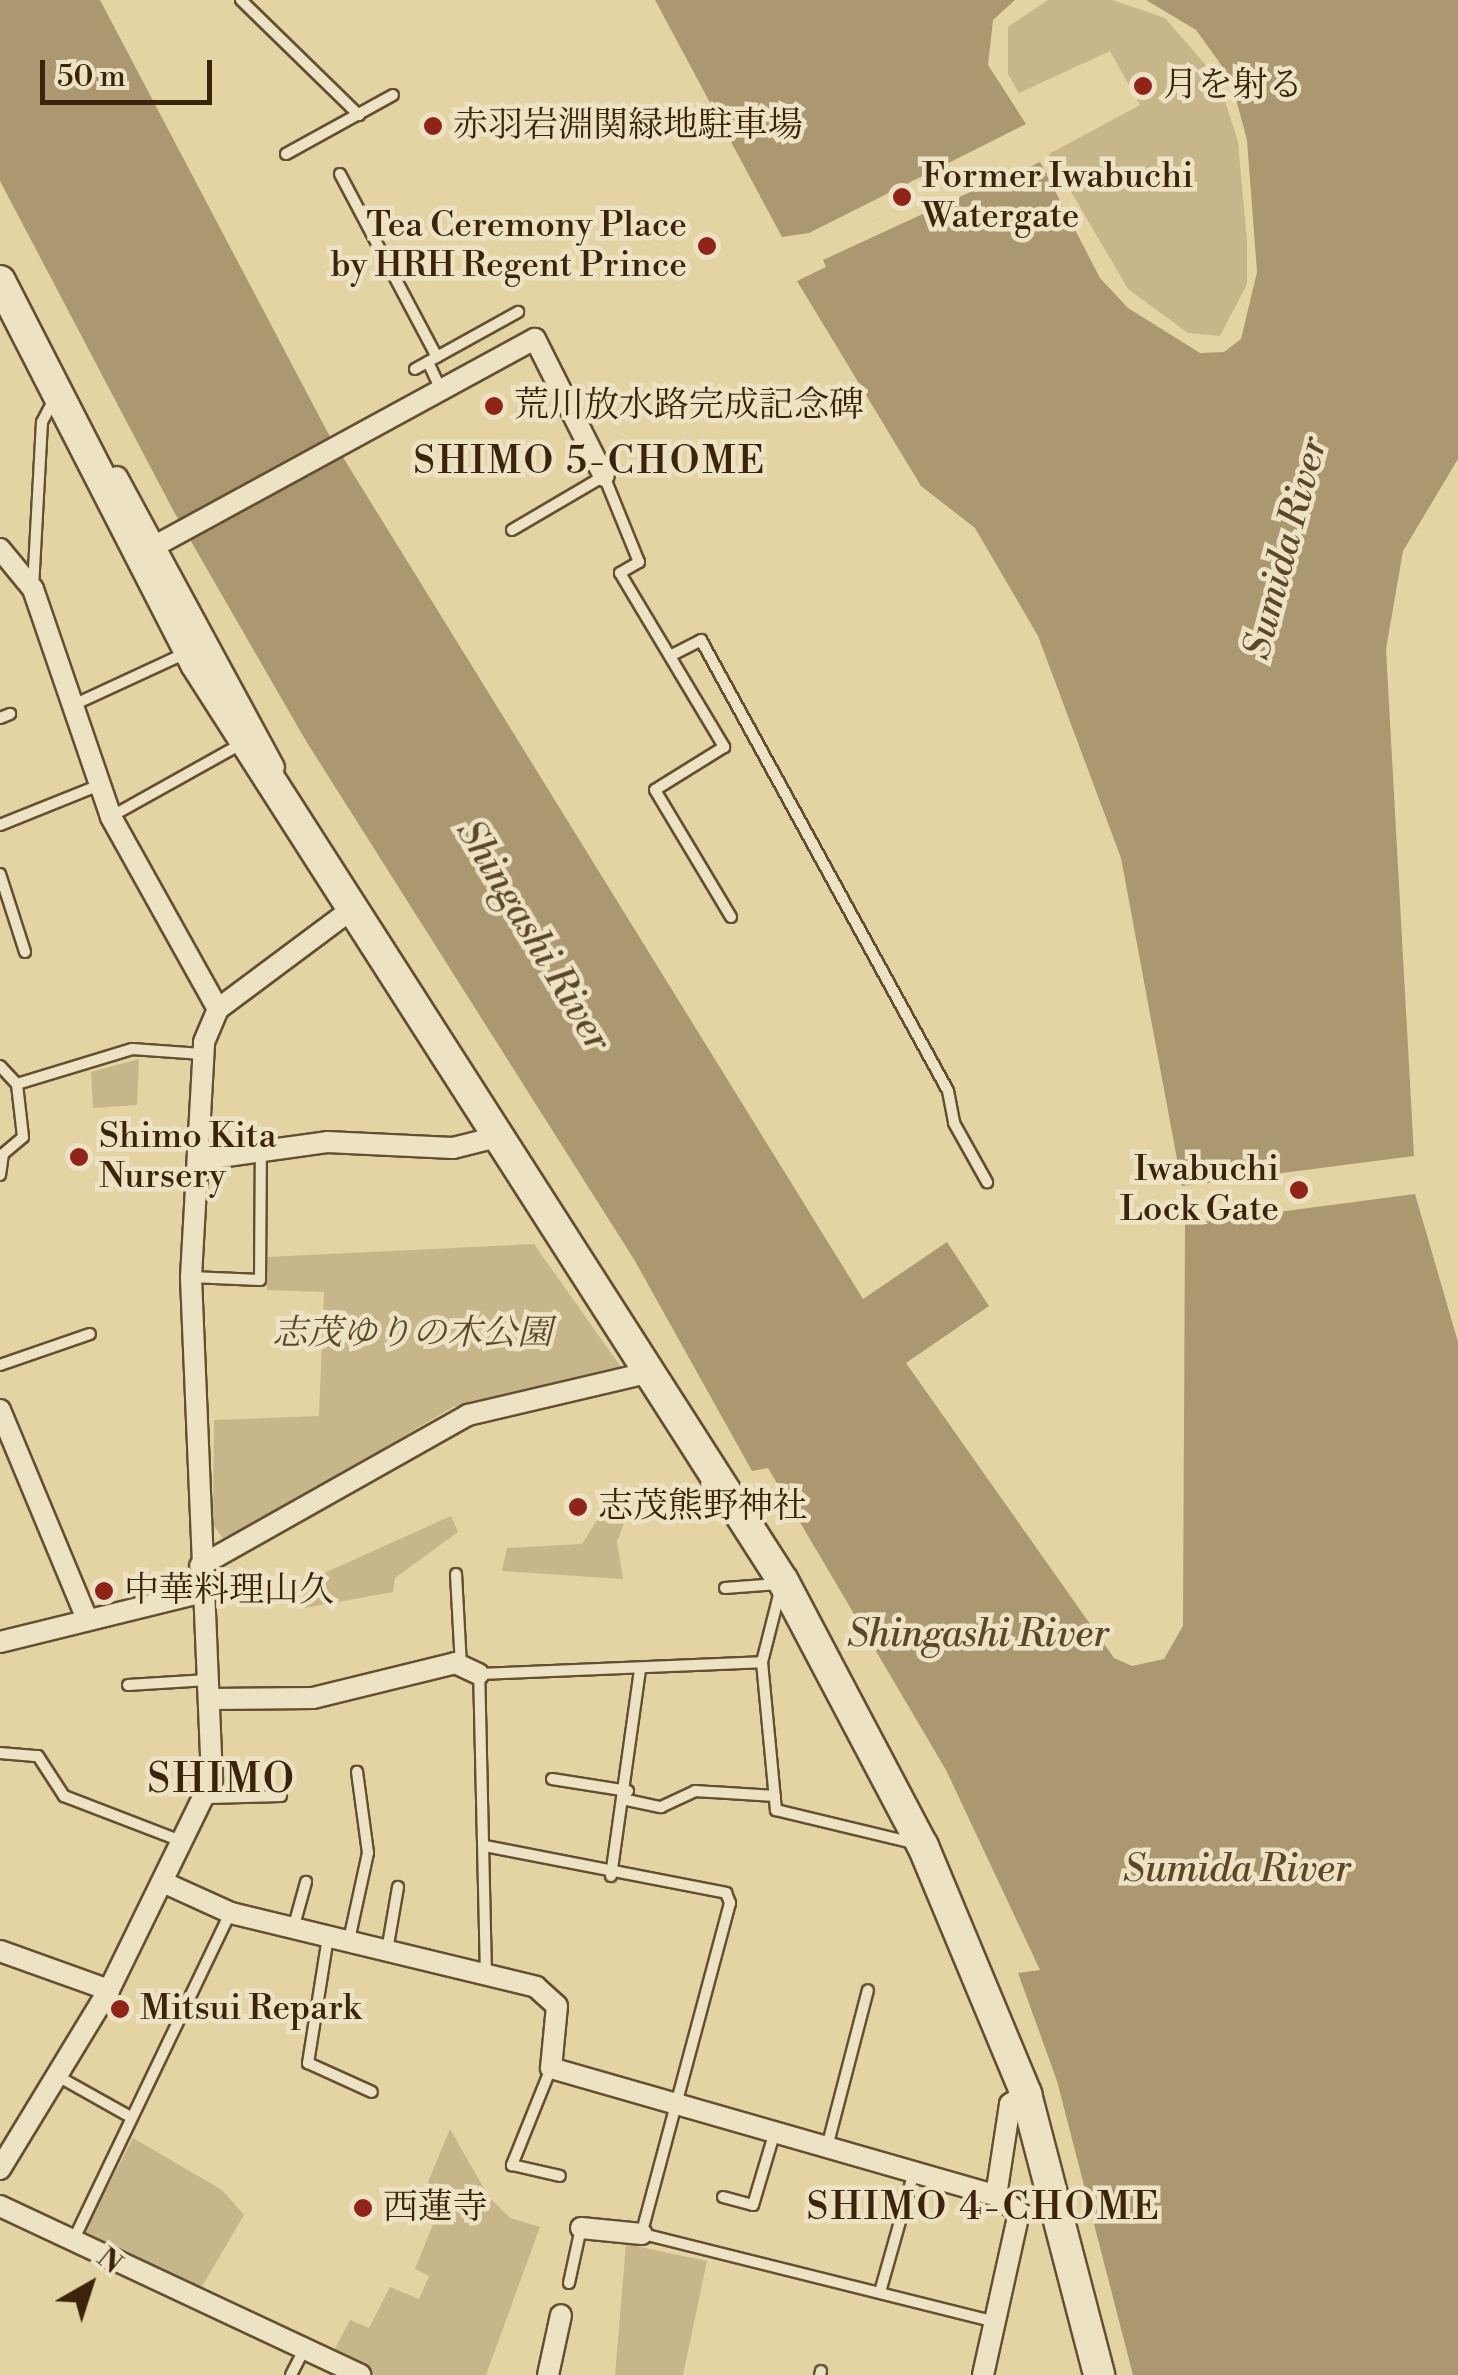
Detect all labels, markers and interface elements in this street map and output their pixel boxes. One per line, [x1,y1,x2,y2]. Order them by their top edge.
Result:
scale bar [45,40,218,102]
text: 50 m [57,58,126,96]
place label: 月を射る [1163,65,1303,107]
marker: 月を射る [1132,75,1154,97]
place label: 赤羽岩淵関緑地駐車場 [453,105,803,147]
marker: 赤羽岩淵関緑地駐車場 [422,115,444,137]
place label: Former Iwabuchi Watergate [922,156,1194,238]
marker: Former Iwabuchi Watergate [891,186,913,208]
place label: Tea Ceremony Place by HRH Regent Prince [331,205,687,287]
marker: Tea Ceremony Place by HRH Regent Prince [696,235,718,257]
place label: 荒川放水路完成記念碑 [514,385,864,427]
marker: 荒川放水路完成記念碑 [483,395,505,417]
water label: Sumida River [1234,432,1338,664]
district label: SHIMO 5-CHOME [413,439,767,485]
water label: Shingashi River [446,812,620,1060]
place label: Shimo Kita Nursery [99,1116,276,1198]
marker: Shimo Kita Nursery [68,1146,90,1168]
place label: Iwabuchi Lock Gate [1120,1149,1279,1231]
marker: Iwabuchi Lock Gate [1288,1179,1310,1201]
park label: 志茂ゆりの木公園 [272,1313,552,1355]
place label: 志茂熊野神社 [598,1486,808,1528]
marker: 志茂熊野神社 [567,1496,589,1518]
place label: 中華料理山久 [124,1570,334,1612]
marker: 中華料理山久 [93,1580,115,1602]
water label: Shingashi River [847,1612,1109,1658]
district label: SHIMO [147,1756,297,1804]
water label: Sumida River [1123,1847,1351,1893]
place label: Mitsui Repark [140,1988,361,2030]
marker: Mitsui Repark [109,1998,131,2020]
district label: SHIMO 4-CHOME [806,2185,1162,2231]
place label: 西蓮寺 [383,2187,488,2229]
marker: 西蓮寺 [352,2197,374,2219]
north arrow [40,2235,140,2335]
text: N [90,2241,129,2282]

